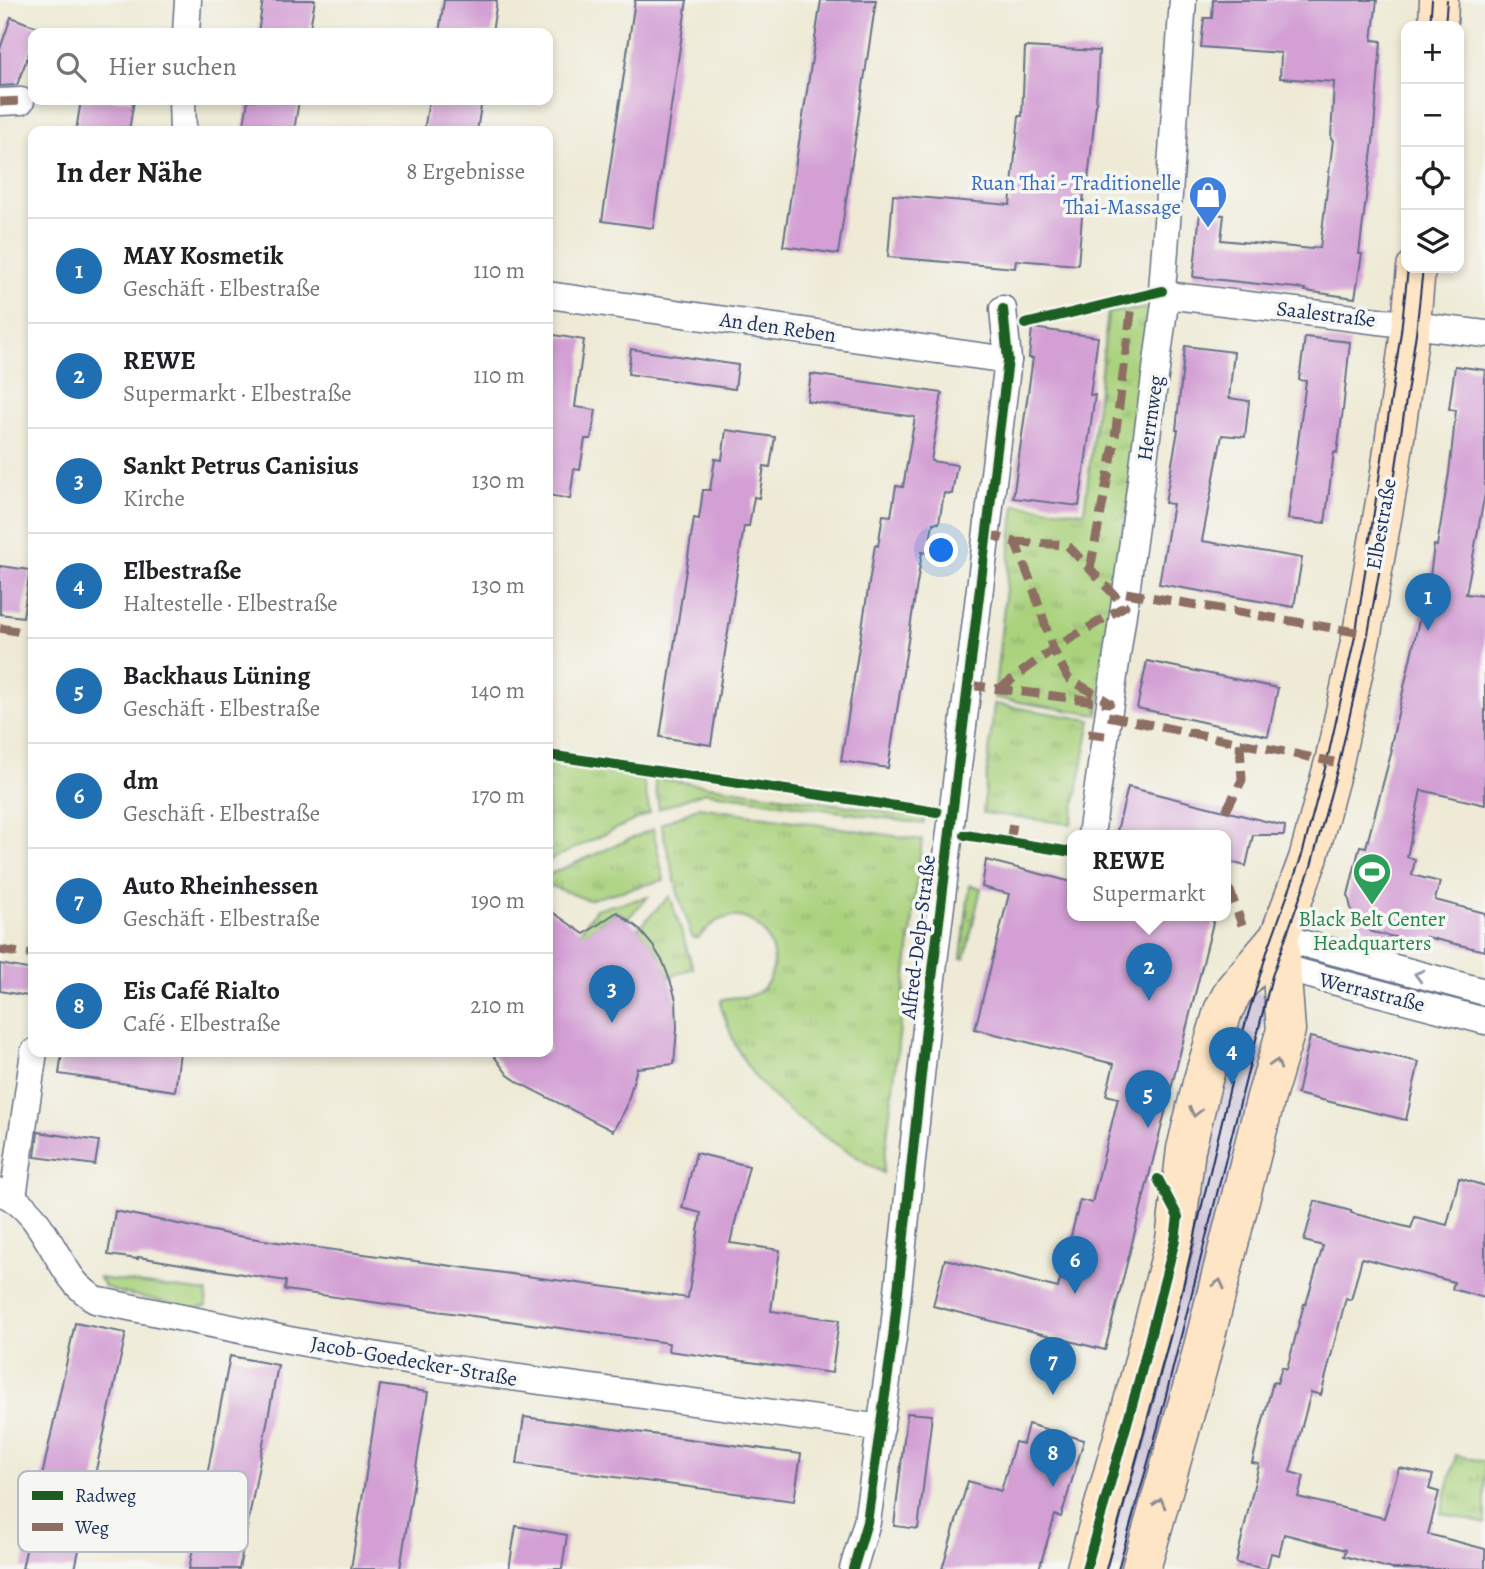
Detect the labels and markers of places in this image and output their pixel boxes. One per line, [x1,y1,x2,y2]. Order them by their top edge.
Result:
place label: Ruan Thai - Traditionelle Thai-Massage [970,169,1181,221]
shop icon: Ruan Thai - Traditionelle Thai-Massage [1187,174,1229,229]
pin: 1 [1405,573,1451,631]
sports icon: Black Belt Center Headquarters [1351,851,1393,906]
place label: Black Belt Center Headquarters [1299,905,1445,957]
pin: 2 [1126,943,1172,1001]
pin: 3 [589,965,635,1023]
pin: 4 [1209,1027,1255,1085]
pin: 5 [1125,1070,1171,1128]
pin: 6 [1052,1236,1098,1294]
pin: 7 [1030,1337,1076,1395]
pin: 8 [1030,1429,1076,1487]

